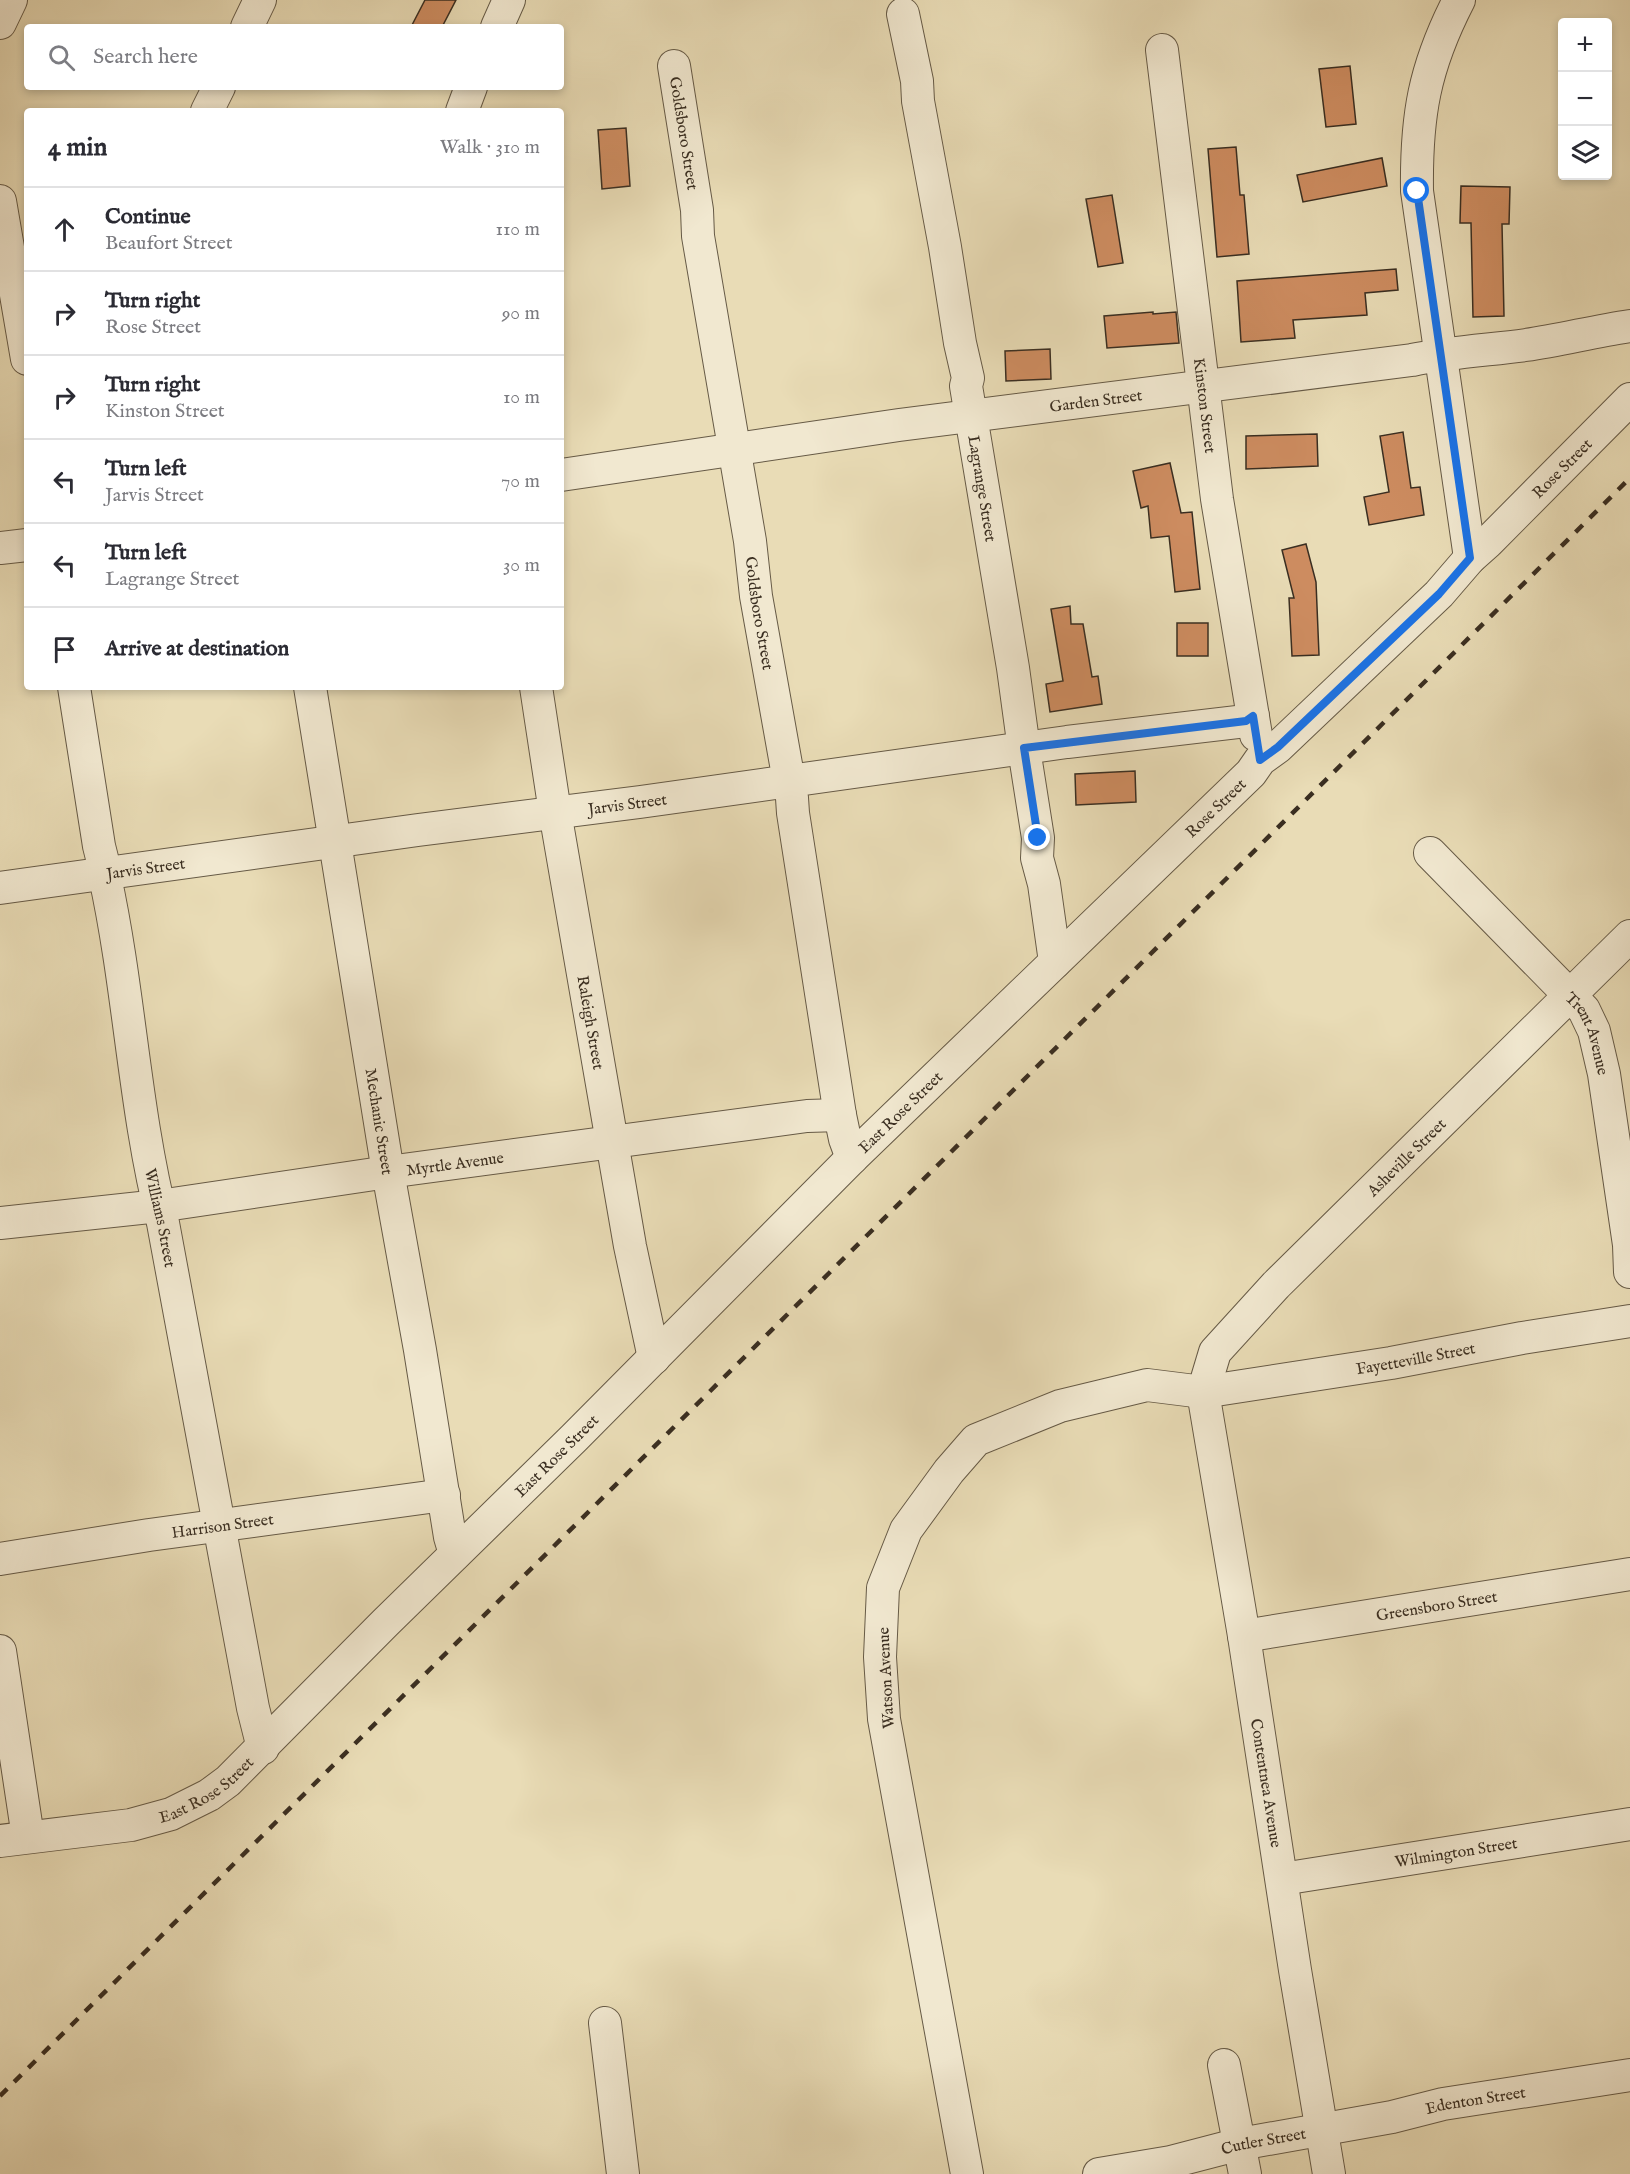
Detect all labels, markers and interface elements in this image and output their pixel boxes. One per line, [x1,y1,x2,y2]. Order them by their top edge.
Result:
map controls [1558,18,1612,180]
button: + [1558,18,1612,72]
search box [24,24,564,90]
icon: search [45,41,78,74]
text: Search here [93,43,198,71]
button: − [1558,72,1612,126]
street label: Goldsboro Street [664,75,702,192]
button: layers [1558,126,1612,180]
text: 4 min [48,131,107,164]
text: Walk · 310 m [440,135,540,160]
route start [1403,177,1429,203]
text: Continue [105,203,191,231]
icon: ahead [48,213,81,246]
text: 110 m [496,217,540,242]
text: Beaufort Street [105,231,233,256]
text: Turn right [105,287,200,315]
icon: right [48,297,81,330]
text: 90 m [502,301,540,326]
text: Rose Street [105,315,201,340]
street label: Kinston Street [1188,357,1219,455]
text: Turn right [105,371,200,399]
icon: right [48,381,81,414]
text: 10 m [503,385,540,410]
street label: Garden Street [1049,386,1144,418]
text: Kinston Street [105,399,225,424]
street label: Lagrange Street [962,434,1000,544]
street label: Rose Street [1529,435,1598,504]
text: Turn left [105,455,187,483]
icon: left [48,465,81,498]
text: 70 m [501,469,540,494]
text: Jarvis Street [105,483,204,508]
text: Turn left [105,539,187,567]
icon: left [48,549,81,582]
text: 30 m [503,553,540,578]
street label: Goldsboro Street [740,555,777,672]
text: Lagrange Street [105,567,239,592]
icon: arrive [48,633,81,666]
text: Arrive at destination [105,635,289,663]
street label: Rose Street [1182,775,1252,843]
street label: Jarvis Street [585,790,669,821]
route end [1024,824,1050,850]
street label: Jarvis Street [103,854,187,885]
street label: Raleigh Street [571,974,607,1072]
street label: Trent Avenue [1560,989,1612,1077]
street label: Mechanic Street [359,1067,396,1177]
street label: East Rose Street [855,1068,948,1158]
street label: Asheville Street [1363,1115,1451,1202]
street label: Myrtle Avenue [405,1149,505,1181]
street label: Williams Street [139,1167,179,1270]
street label: Fayetteville Street [1355,1339,1478,1380]
street label: East Rose Street [512,1411,604,1502]
street label: Harrison Street [170,1510,275,1544]
street label: Greensboro Street [1375,1587,1499,1627]
street label: Watson Avenue [874,1627,900,1729]
street label: Contentnea Avenue [1245,1717,1285,1849]
street label: East Rose Street [157,1753,259,1829]
street label: Wilmington Street [1394,1834,1519,1873]
street label: Edenton Street [1424,2083,1528,2120]
street label: Cutler Street [1219,2124,1308,2160]

